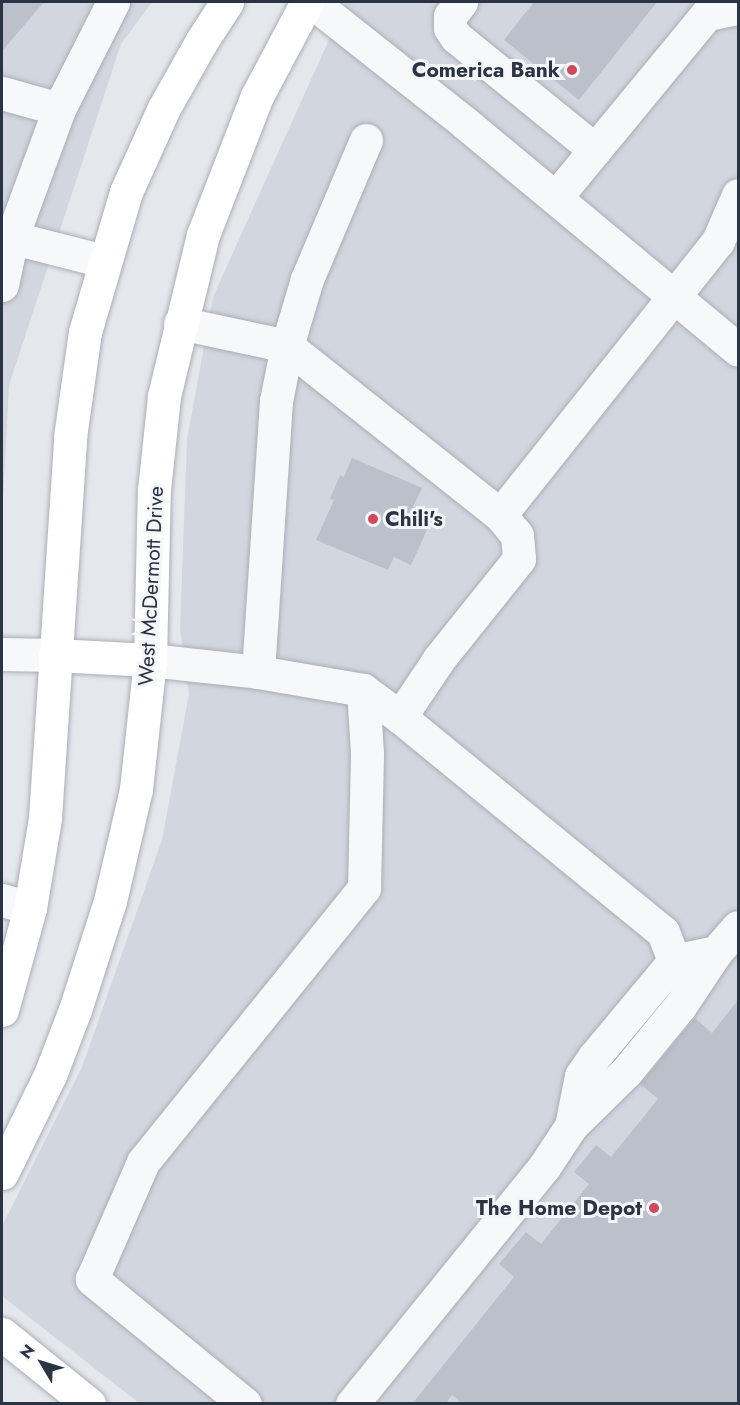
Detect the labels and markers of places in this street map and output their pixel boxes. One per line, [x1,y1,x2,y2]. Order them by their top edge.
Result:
place label: Comerica Bank [412,57,560,83]
marker: Comerica Bank [565,63,579,77]
place label: Chili's [385,506,443,532]
marker: Chili's [366,512,380,526]
place label: The Home Depot [476,1195,642,1221]
marker: The Home Depot [647,1201,661,1215]

